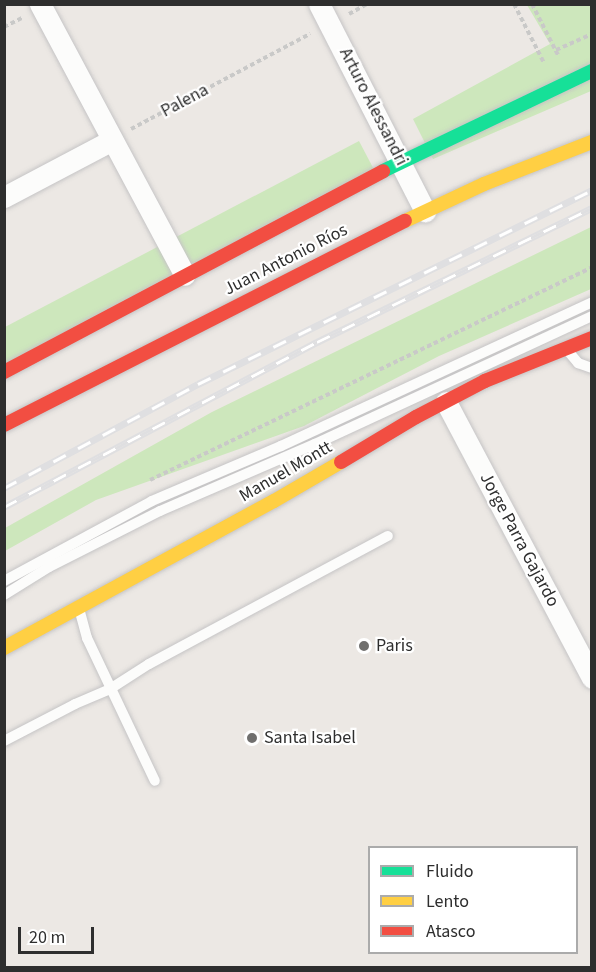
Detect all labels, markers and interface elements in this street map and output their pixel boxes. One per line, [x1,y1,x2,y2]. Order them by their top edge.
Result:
street label: Arturo Alessandri [334,45,412,169]
street label: Palena [157,80,213,122]
street label: Juan Antonio Ríos [221,220,351,300]
street label: Manuel Montt [236,437,336,507]
street label: Jorge Parra Gajardo [475,469,563,611]
place label: Paris [376,635,413,657]
marker: Paris [357,639,371,653]
place label: Santa Isabel [264,727,356,749]
marker: Santa Isabel [245,731,259,745]
legend [368,846,578,954]
text: Fluido [426,859,473,884]
text: Lento [426,889,469,914]
scale bar [21,915,98,953]
text: Atasco [426,919,475,944]
text: 20 m [29,925,65,950]

